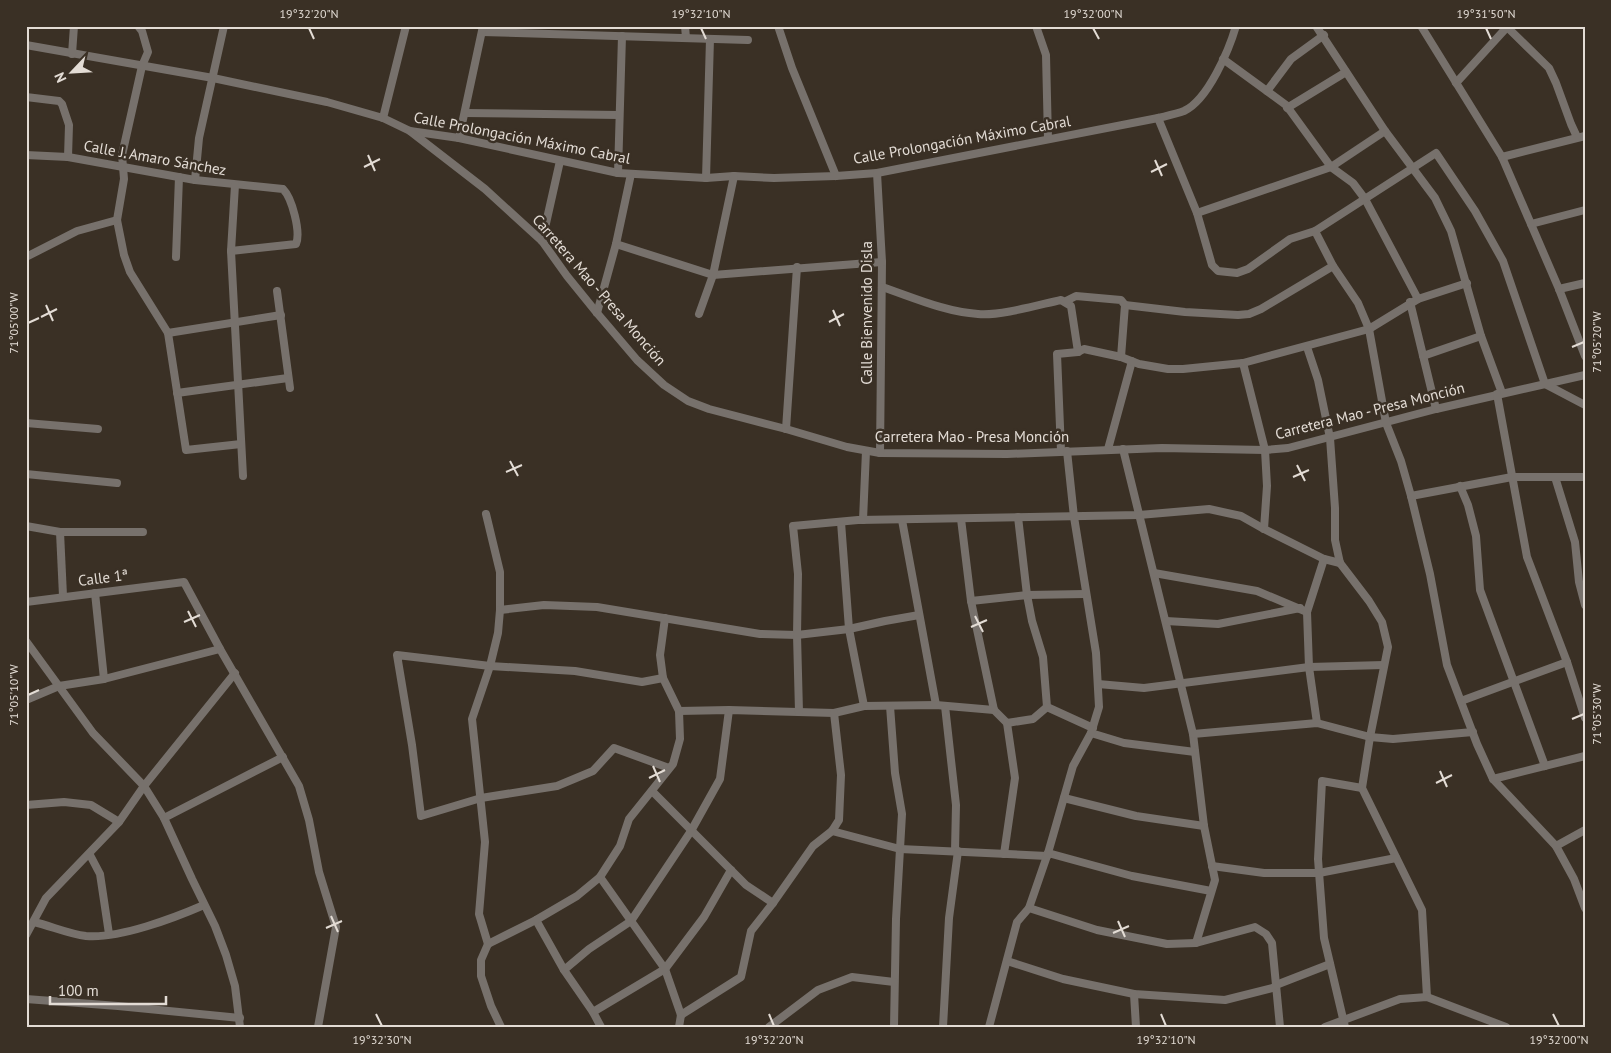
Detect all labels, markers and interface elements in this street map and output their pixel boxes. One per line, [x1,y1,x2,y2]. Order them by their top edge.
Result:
text: 19°32'20"N [279,6,339,21]
text: 19°32'10"N [671,6,731,21]
text: 19°32'00"N [1063,6,1123,21]
text: 19°31'50"N [1456,6,1516,21]
north arrow [48,48,98,98]
text: N [50,70,70,85]
street label: Calle Prolongación Máximo Cabral [412,107,633,168]
street label: Calle Prolongación Máximo Cabral [852,111,1073,168]
street label: Calle J. Amaro Sánchez [82,136,228,179]
street label: Carretera Mao - Presa Monción [528,210,670,369]
street label: Calle Bienvenido Disla [857,241,876,385]
text: 71°05'00"W [6,292,21,354]
text: 71°05'20"W [1589,311,1604,373]
street label: Carretera Mao - Presa Monción [1273,378,1467,443]
street label: Carretera Mao - Presa Monción [875,427,1069,446]
street label: Calle 1ª [77,565,129,590]
text: 71°05'10"W [6,664,21,726]
text: 71°05'30"W [1589,683,1604,745]
scale bar [50,973,166,1005]
text: 100 m [58,981,99,1000]
text: 19°32'30"N [352,1032,412,1047]
text: 19°32'20"N [744,1032,804,1047]
text: 19°32'10"N [1136,1032,1196,1047]
text: 19°32'00"N [1529,1032,1589,1047]

